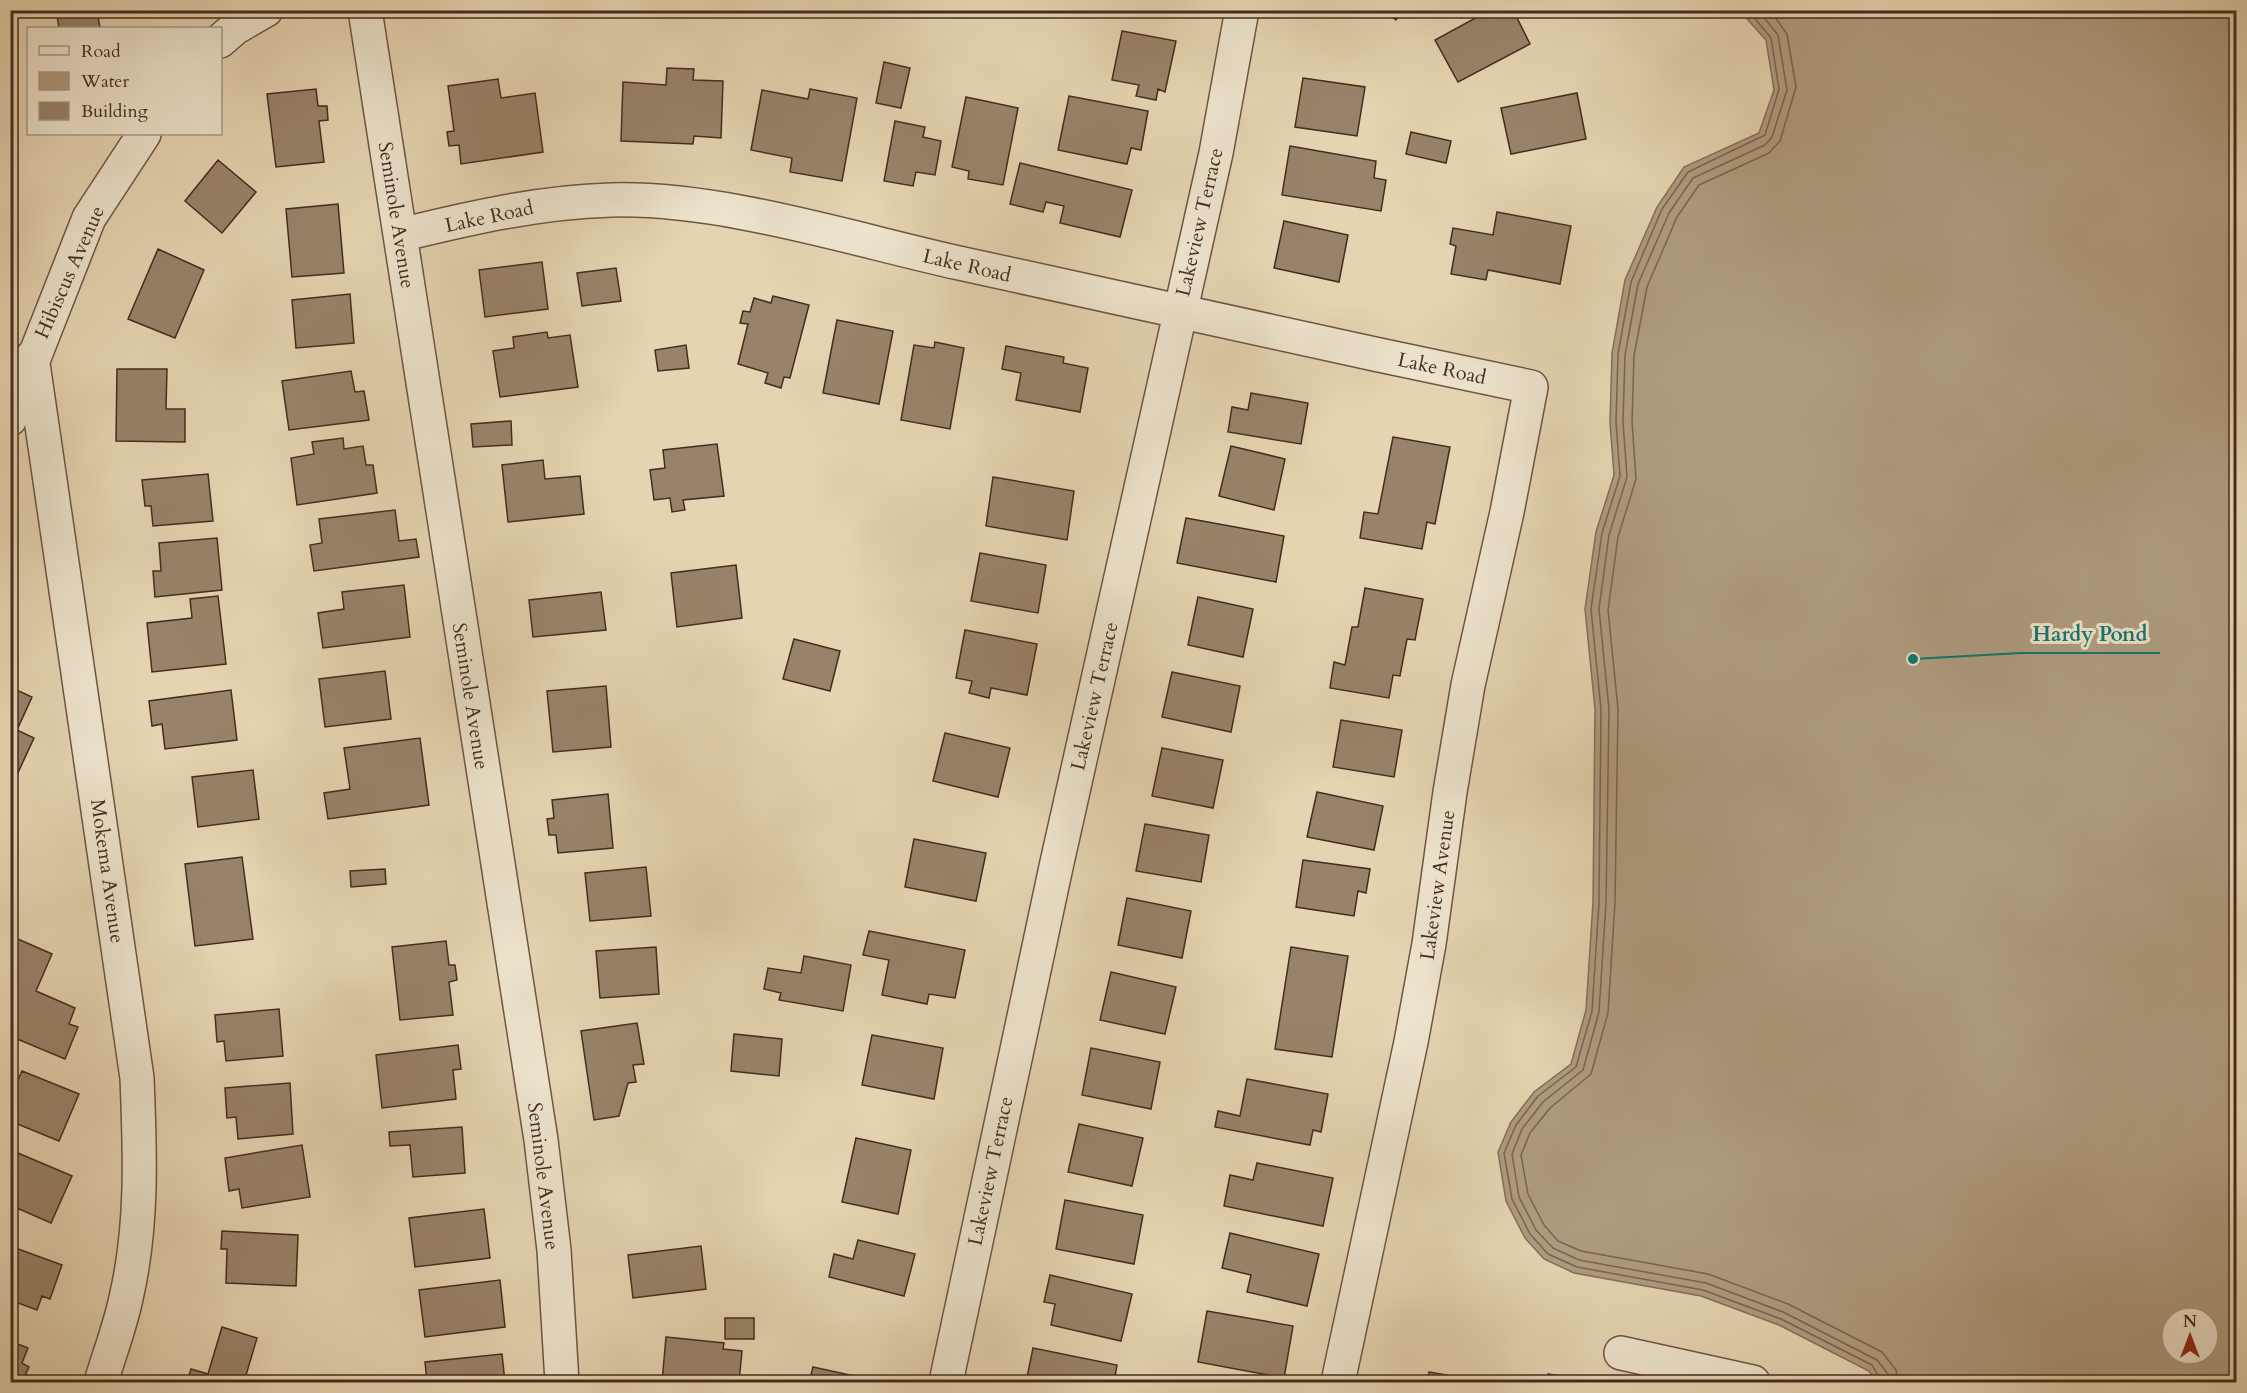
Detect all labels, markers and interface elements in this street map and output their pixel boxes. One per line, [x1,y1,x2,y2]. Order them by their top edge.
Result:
legend [27,27,222,135]
text: Road [81,39,121,64]
text: Water [80,69,130,94]
text: Building [81,99,149,124]
street label: Seminole Avenue [372,140,421,290]
street label: Lakeview Terrace [1169,145,1230,299]
street label: Lake Road [442,194,536,239]
street label: Hibiscus Avenue [28,202,111,343]
street label: Lake Road [920,242,1014,289]
street label: Lake Road [1395,346,1489,391]
callout: Hardy Pond [2021,614,2160,653]
street label: Lakeview Terrace [1064,619,1125,773]
text: Hardy Pond [2033,620,2147,649]
street label: Seminole Avenue [446,621,495,771]
street label: Mokema Avenue [84,797,131,945]
street label: Lakeview Avenue [1414,808,1461,962]
street label: Lakeview Terrace [961,1094,1019,1248]
street label: Seminole Avenue [521,1101,566,1251]
north arrow [2160,1306,2220,1366]
text: N [2183,1311,2197,1333]

